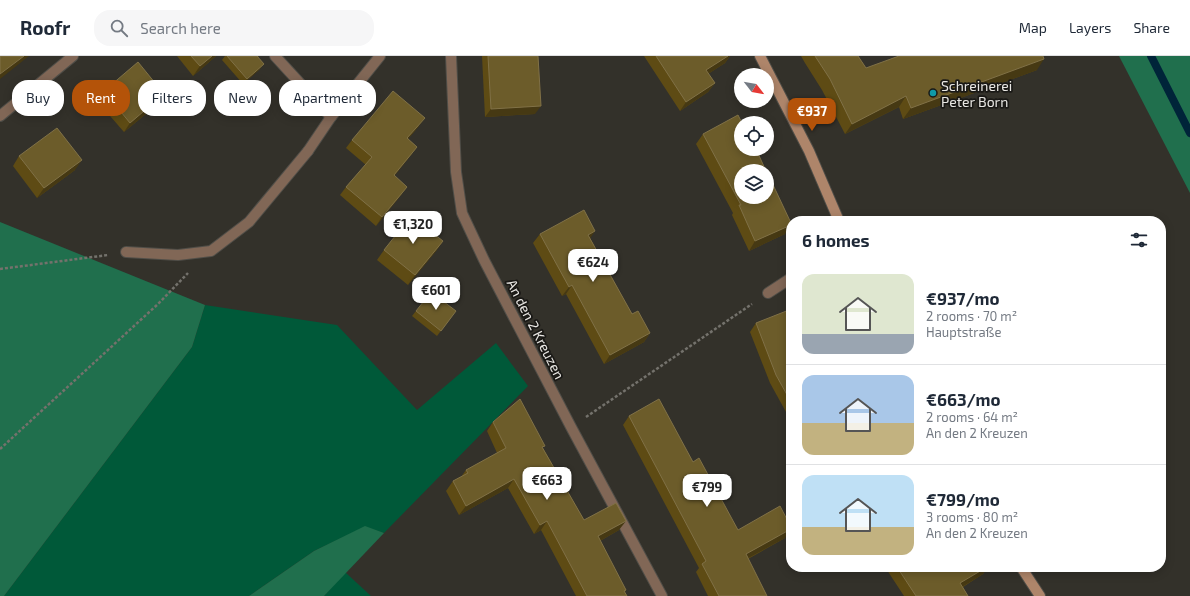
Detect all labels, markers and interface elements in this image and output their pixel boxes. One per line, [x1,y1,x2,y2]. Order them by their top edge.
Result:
search box [94,10,374,46]
text: Roofr [20,16,70,39]
icon: search [108,17,130,39]
text: Search here [140,19,221,37]
text: Map [1019,19,1047,36]
text: Layers [1069,19,1111,36]
text: Share [1133,19,1170,36]
north arrow [734,68,774,108]
map controls [734,68,774,204]
place label: Schreinerei Peter Born [941,77,1012,110]
chip: Buy [12,80,64,116]
chip: Rent [72,80,130,116]
chip: Filters [138,80,206,116]
chip: New [214,80,271,116]
chip: Apartment [279,80,376,116]
marker: Schreinerei Peter Born [928,88,938,98]
pin: €937 [788,98,836,132]
text: €937 [797,103,827,119]
button: locate [734,116,774,156]
button: layers [734,164,774,204]
pin: €1,320 [380,211,446,245]
text: €1,320 [393,216,433,232]
icon: filters [1128,229,1150,251]
text: 6 homes [802,230,870,250]
pin: €624 [569,249,617,283]
text: €624 [577,254,609,270]
street label: An den 2 Kreuzen [504,276,568,382]
pin: €601 [412,277,460,311]
text: €601 [421,282,451,298]
text: €937/mo [926,288,999,308]
icon: home [834,290,882,338]
text: 2 rooms · 70 m² [926,308,1017,324]
text: Hauptstraße [926,324,1001,340]
text: €663/mo [926,389,1000,409]
icon: home [834,391,882,439]
text: 2 rooms · 64 m² [926,409,1018,425]
text: An den 2 Kreuzen [926,425,1028,441]
pin: €663 [523,467,571,501]
text: €663 [531,472,563,488]
pin: €799 [683,474,731,508]
text: €799 [692,479,722,495]
text: €799/mo [926,489,1000,509]
icon: home [834,491,882,539]
text: 3 rooms · 80 m² [926,509,1018,525]
text: An den 2 Kreuzen [926,525,1028,541]

